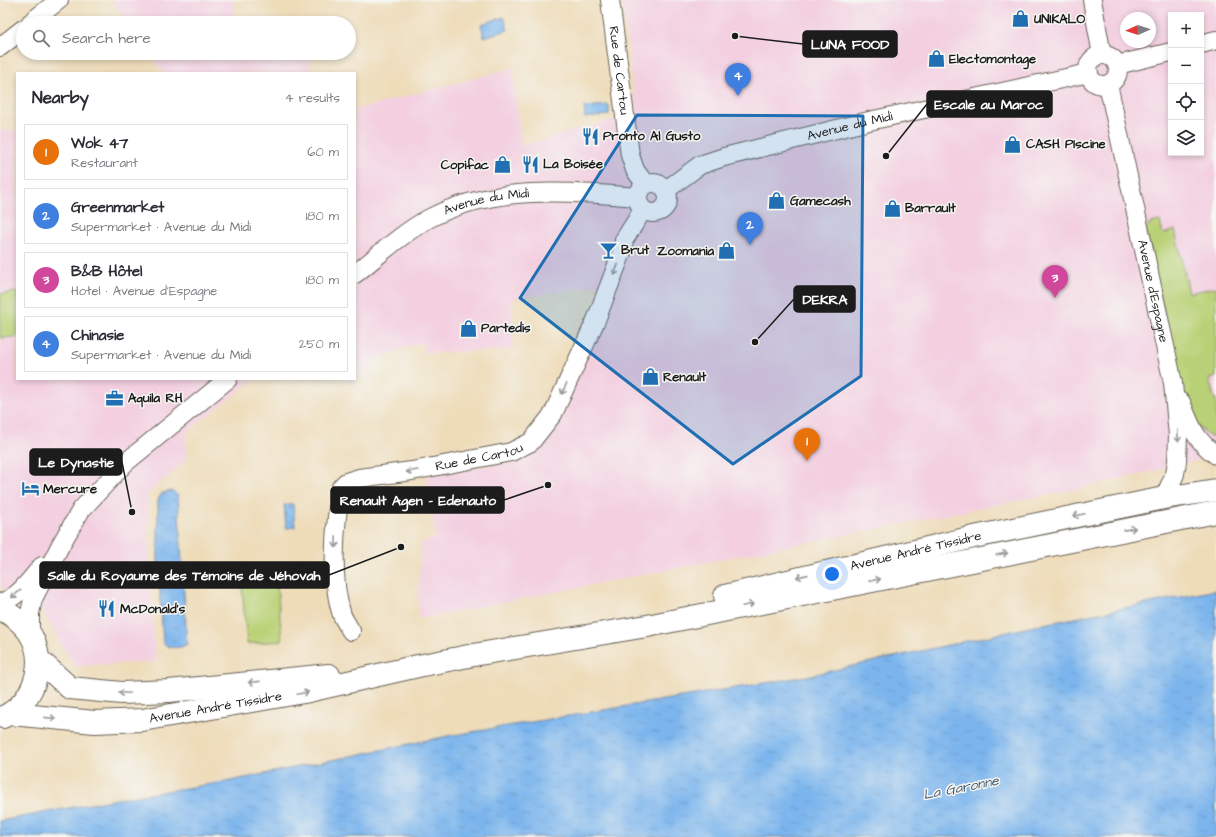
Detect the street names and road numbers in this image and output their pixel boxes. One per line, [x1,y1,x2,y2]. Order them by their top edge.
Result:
street label: Rue de Cartou [604,25,634,116]
street label: Avenue du Midi [805,107,894,145]
street label: Avenue du Midi [441,184,530,220]
street label: Avenue d'Espagne [1133,238,1173,344]
street label: Rue de Cartou [434,438,526,475]
street label: Avenue André Tissidre [848,527,983,575]
street label: Avenue André Tissidre [148,687,283,728]

